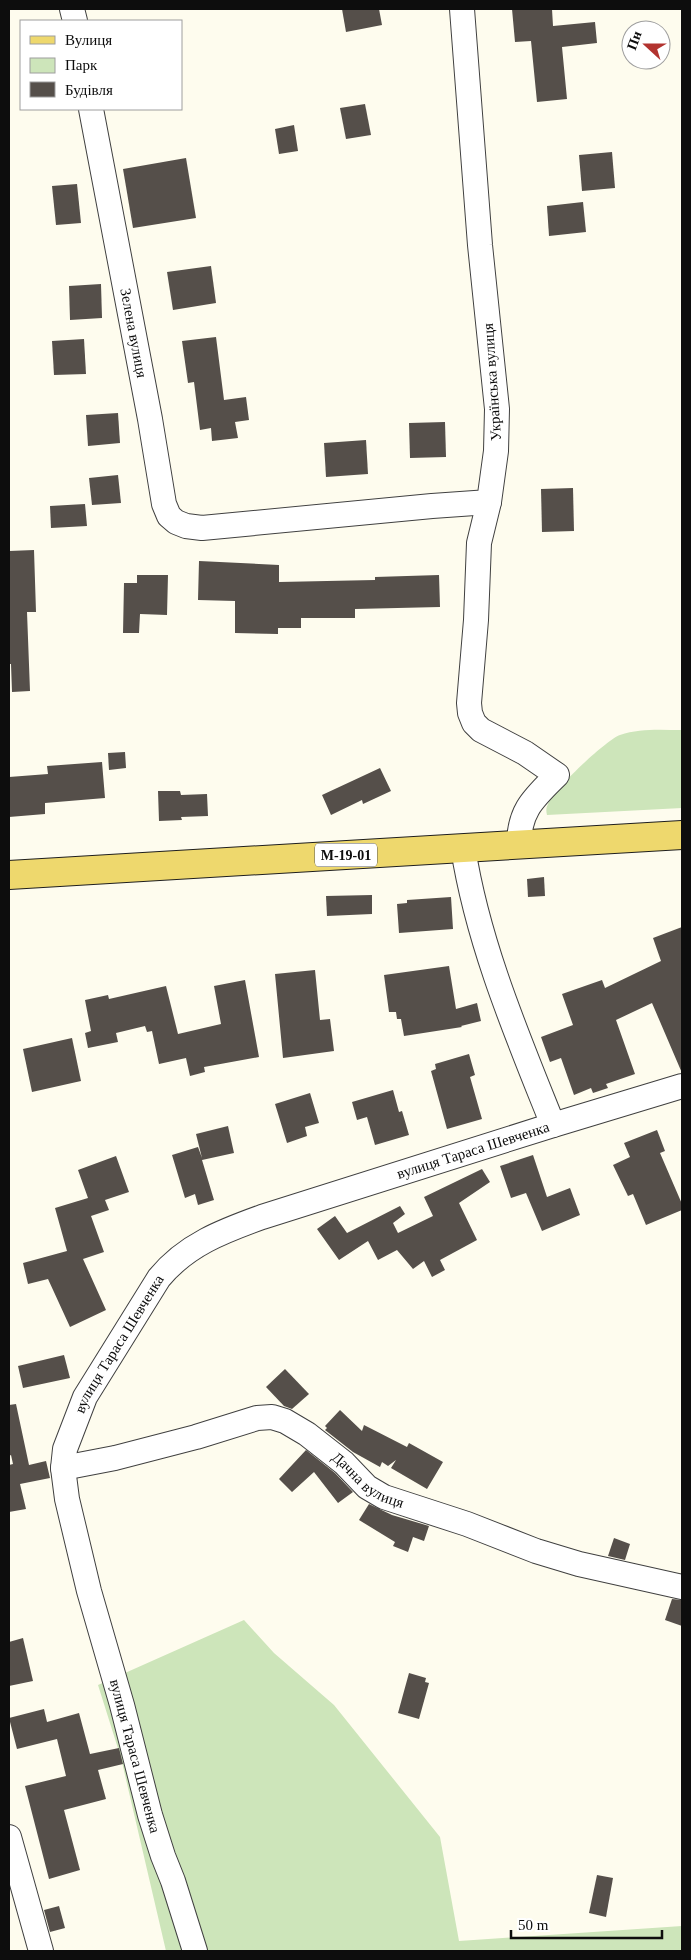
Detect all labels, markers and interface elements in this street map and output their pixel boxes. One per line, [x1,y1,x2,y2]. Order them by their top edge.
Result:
legend [20,20,182,110]
north arrow [621,20,671,70]
text: Пн [624,29,645,52]
text: Вулиця [65,32,112,48]
text: Парк [65,57,98,73]
text: Будівля [65,82,113,98]
street label: Зелена вулиця [117,287,150,379]
street label: Українська вулиця [480,323,504,441]
road number: М-19-01 [315,844,377,866]
street label: вулиця Тараса Шевченка [395,1119,552,1182]
street label: вулиця Тараса Шевченка [72,1272,167,1415]
street label: Дачна вулиця [329,1449,406,1511]
street label: вулиця Тараса Шевченка [107,1677,163,1835]
scale bar [511,1908,662,1940]
text: 50 m [518,1917,549,1933]

